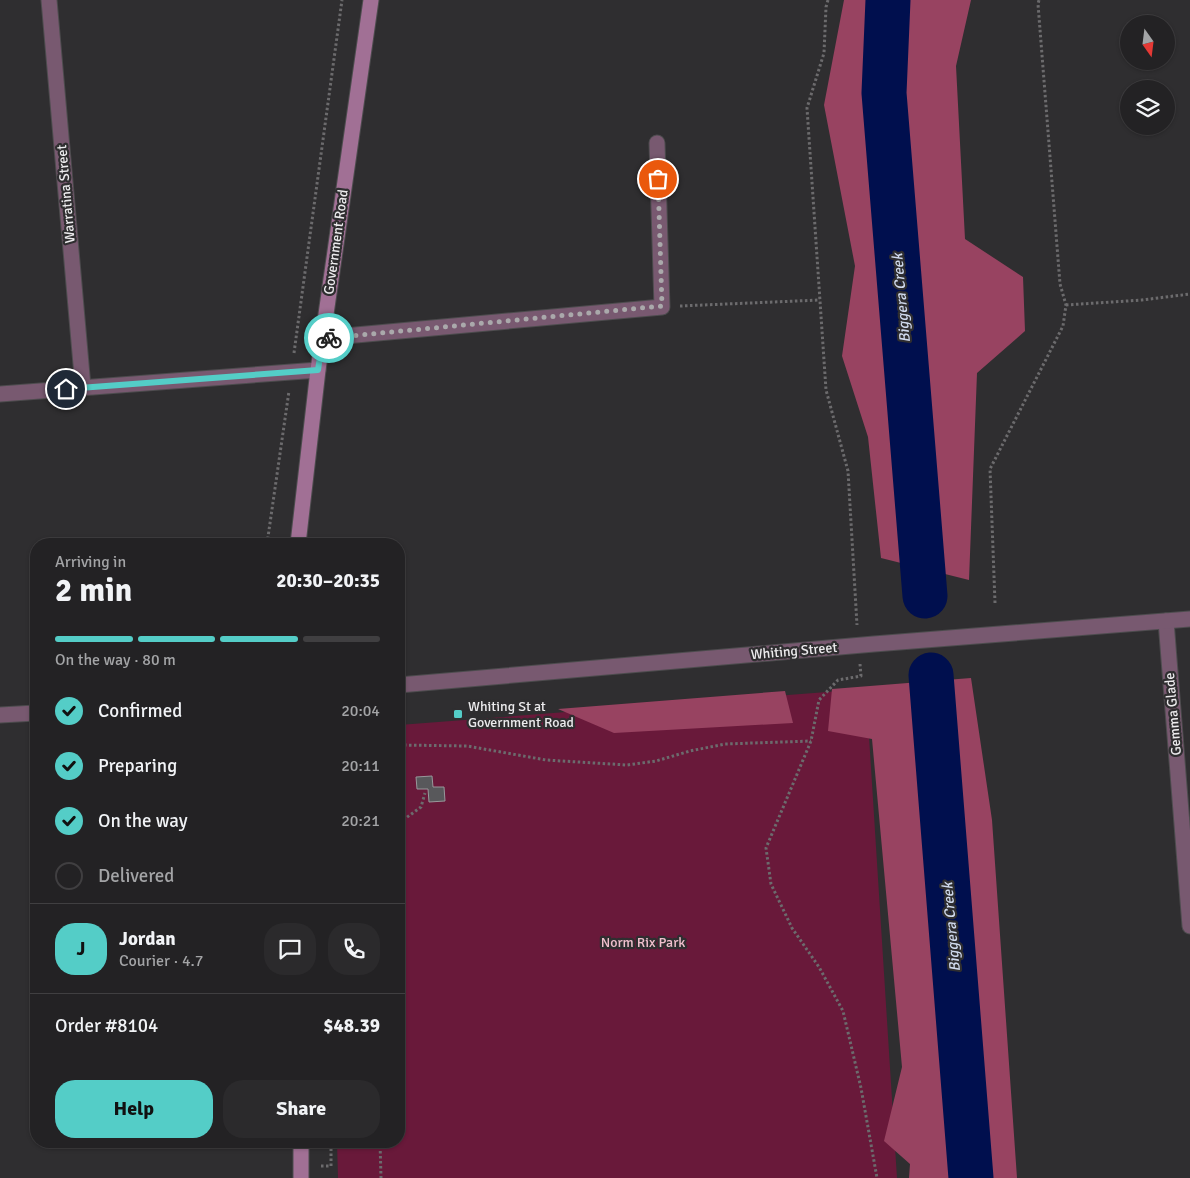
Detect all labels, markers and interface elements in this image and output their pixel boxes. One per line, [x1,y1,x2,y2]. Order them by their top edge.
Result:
north arrow [1120,15,1175,70]
map controls [1120,15,1175,135]
button: layers [1120,80,1175,135]
street label: Warratina Street [53,144,79,244]
pin [637,158,679,200]
icon: bag [644,165,672,193]
street label: Government Road [320,188,352,296]
water label: Biggera Creek [888,251,914,343]
courier [304,313,354,363]
icon: bike [315,324,343,352]
pin [45,368,87,410]
icon: home [52,375,80,403]
text: Arriving in [55,552,126,572]
text: 20:30–20:35 [276,569,380,593]
text: 2 min [55,571,132,610]
street label: Whiting Street [750,639,838,663]
text: On the way · 80 m [55,650,176,670]
street label: Gemma Glade [1161,672,1185,756]
icon: check [55,697,83,725]
place label: Whiting St at Government Road [468,698,574,731]
text: Confirmed [98,699,182,723]
text: 20:04 [341,701,380,721]
marker: Whiting St at Government Road [452,708,464,720]
icon: check [55,752,83,780]
text: Preparing [98,754,177,778]
text: 20:11 [341,756,380,776]
icon: check [55,807,83,835]
text: On the way [98,809,188,833]
text: 20:21 [341,811,380,831]
text: Delivered [98,864,174,888]
water label: Biggera Creek [938,880,964,972]
button: chat [264,923,316,975]
button: phone [328,923,380,975]
text: Jordan [119,927,176,951]
park label: Norm Rix Park [601,934,685,951]
text: J [77,937,85,961]
text: Courier · 4.7 [119,951,203,971]
text: Order #8104 [55,1014,158,1038]
text: $48.39 [323,1014,380,1038]
button: Help [55,1080,213,1138]
button: Share [223,1080,380,1138]

